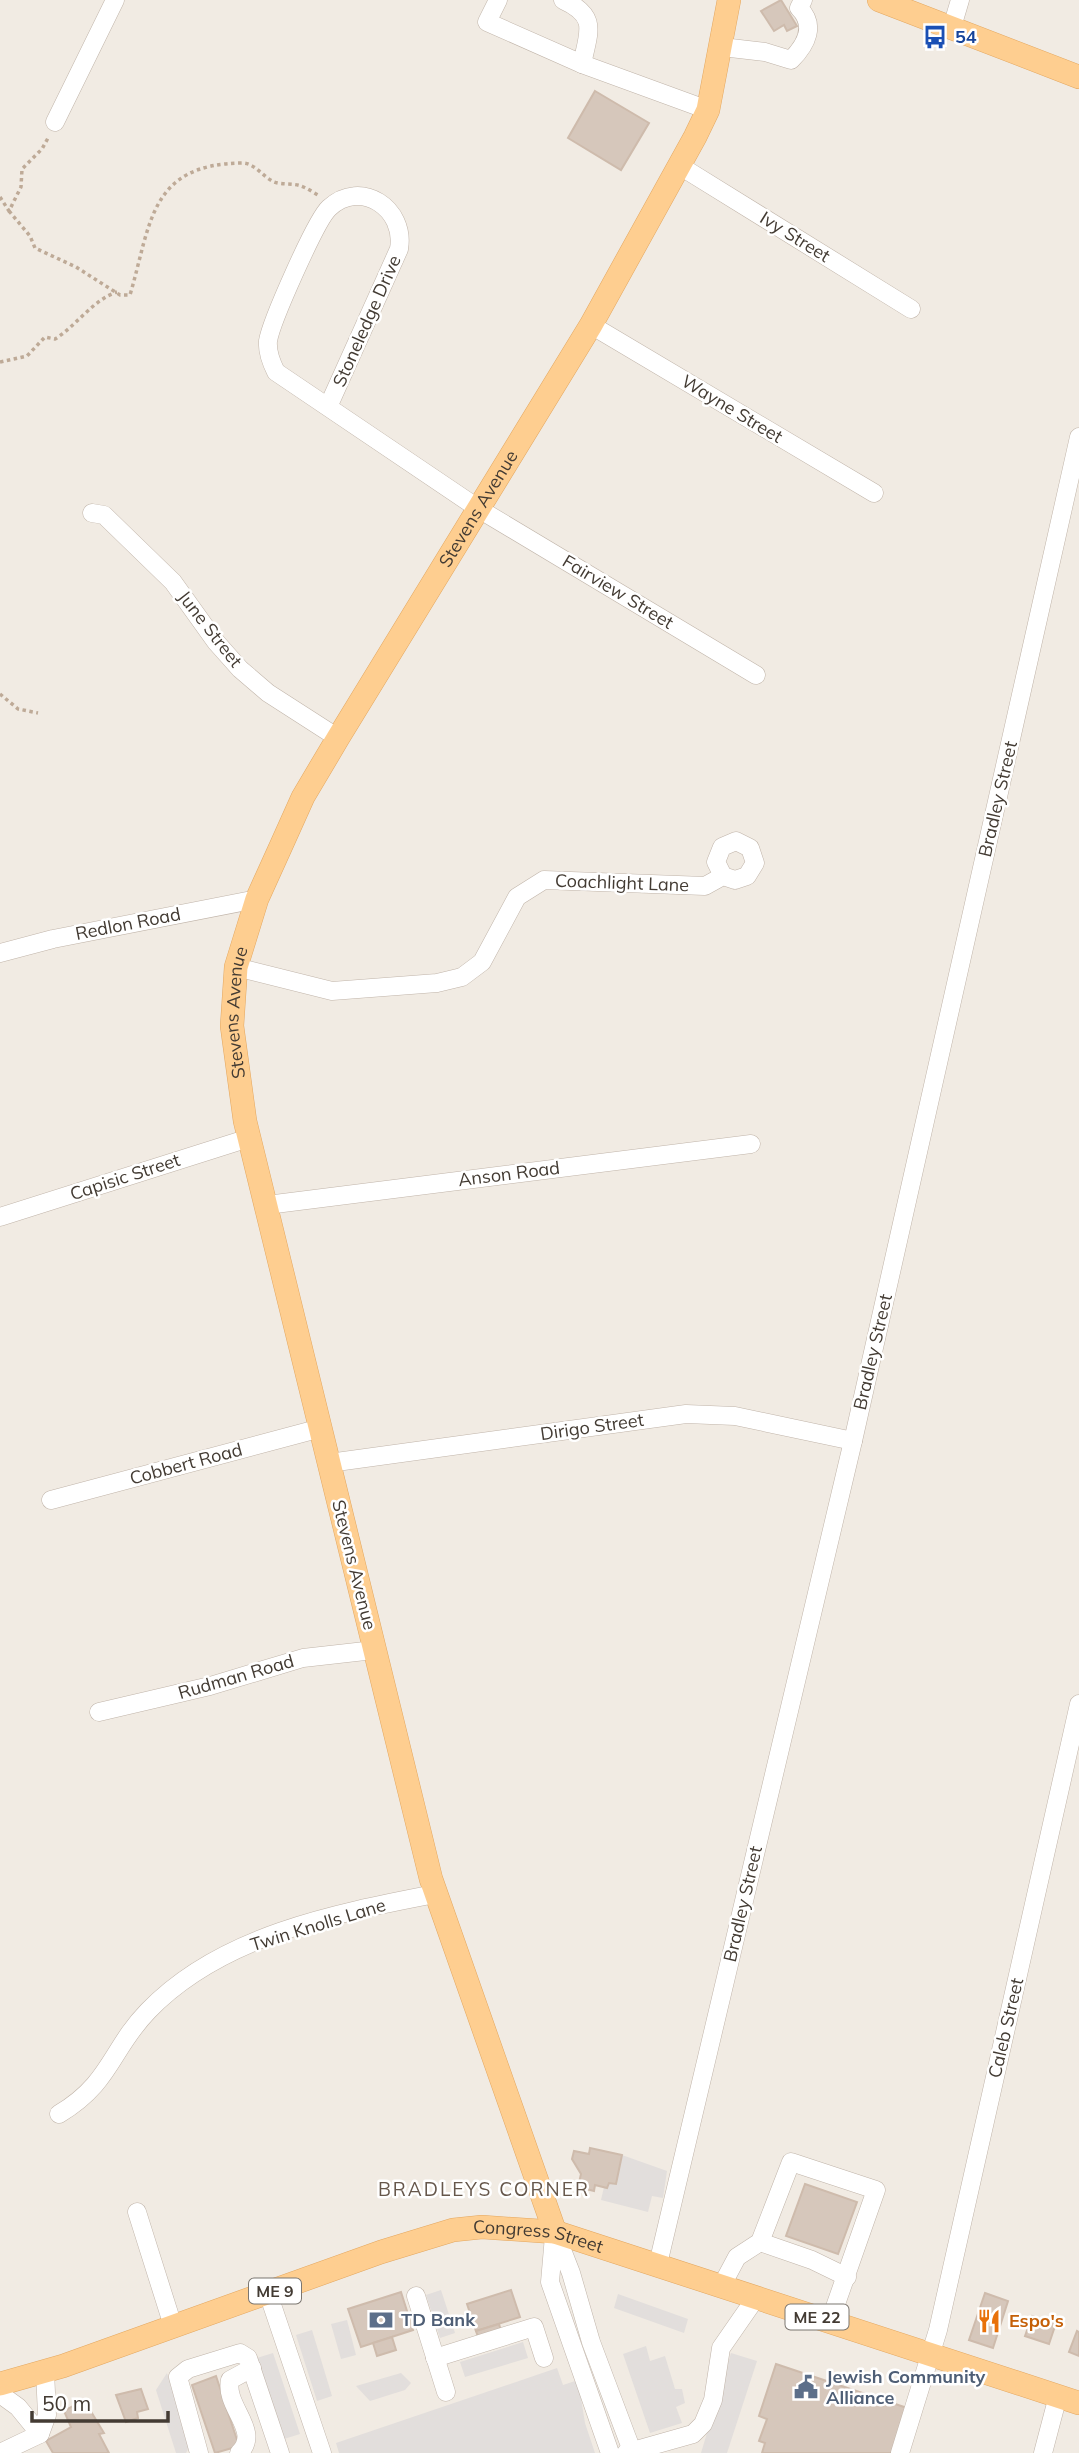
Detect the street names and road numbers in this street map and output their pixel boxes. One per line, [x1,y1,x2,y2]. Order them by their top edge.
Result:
street label: Ivy Street [756,206,835,267]
street label: Stoneledge Drive [327,251,406,390]
street label: Wayne Street [677,369,787,448]
street label: Stevens Avenue [433,446,523,571]
street label: Fairview Street [559,549,678,634]
street label: June Street [173,586,248,672]
street label: Bradley Street [973,739,1022,859]
street label: Coachlight Lane [555,869,689,896]
street label: Redlon Road [73,902,183,945]
street label: Stevens Avenue [220,943,253,1080]
street label: Capisic Street [67,1148,183,1205]
street label: Anson Road [457,1156,561,1191]
street label: Bradley Street [848,1292,897,1412]
street label: Dirigo Street [539,1408,645,1445]
street label: Cobbert Road [127,1437,245,1490]
street label: Stevens Avenue [327,1497,382,1632]
street label: Rudman Road [175,1649,297,1704]
street label: Bradley Street [718,1844,767,1964]
street label: Twin Knolls Lane [247,1893,388,1956]
street label: Caleb Street [983,1976,1028,2080]
street label: Congress Street [472,2215,606,2258]
road number: ME 9 [249,2278,301,2304]
road number: ME 22 [786,2304,848,2330]

